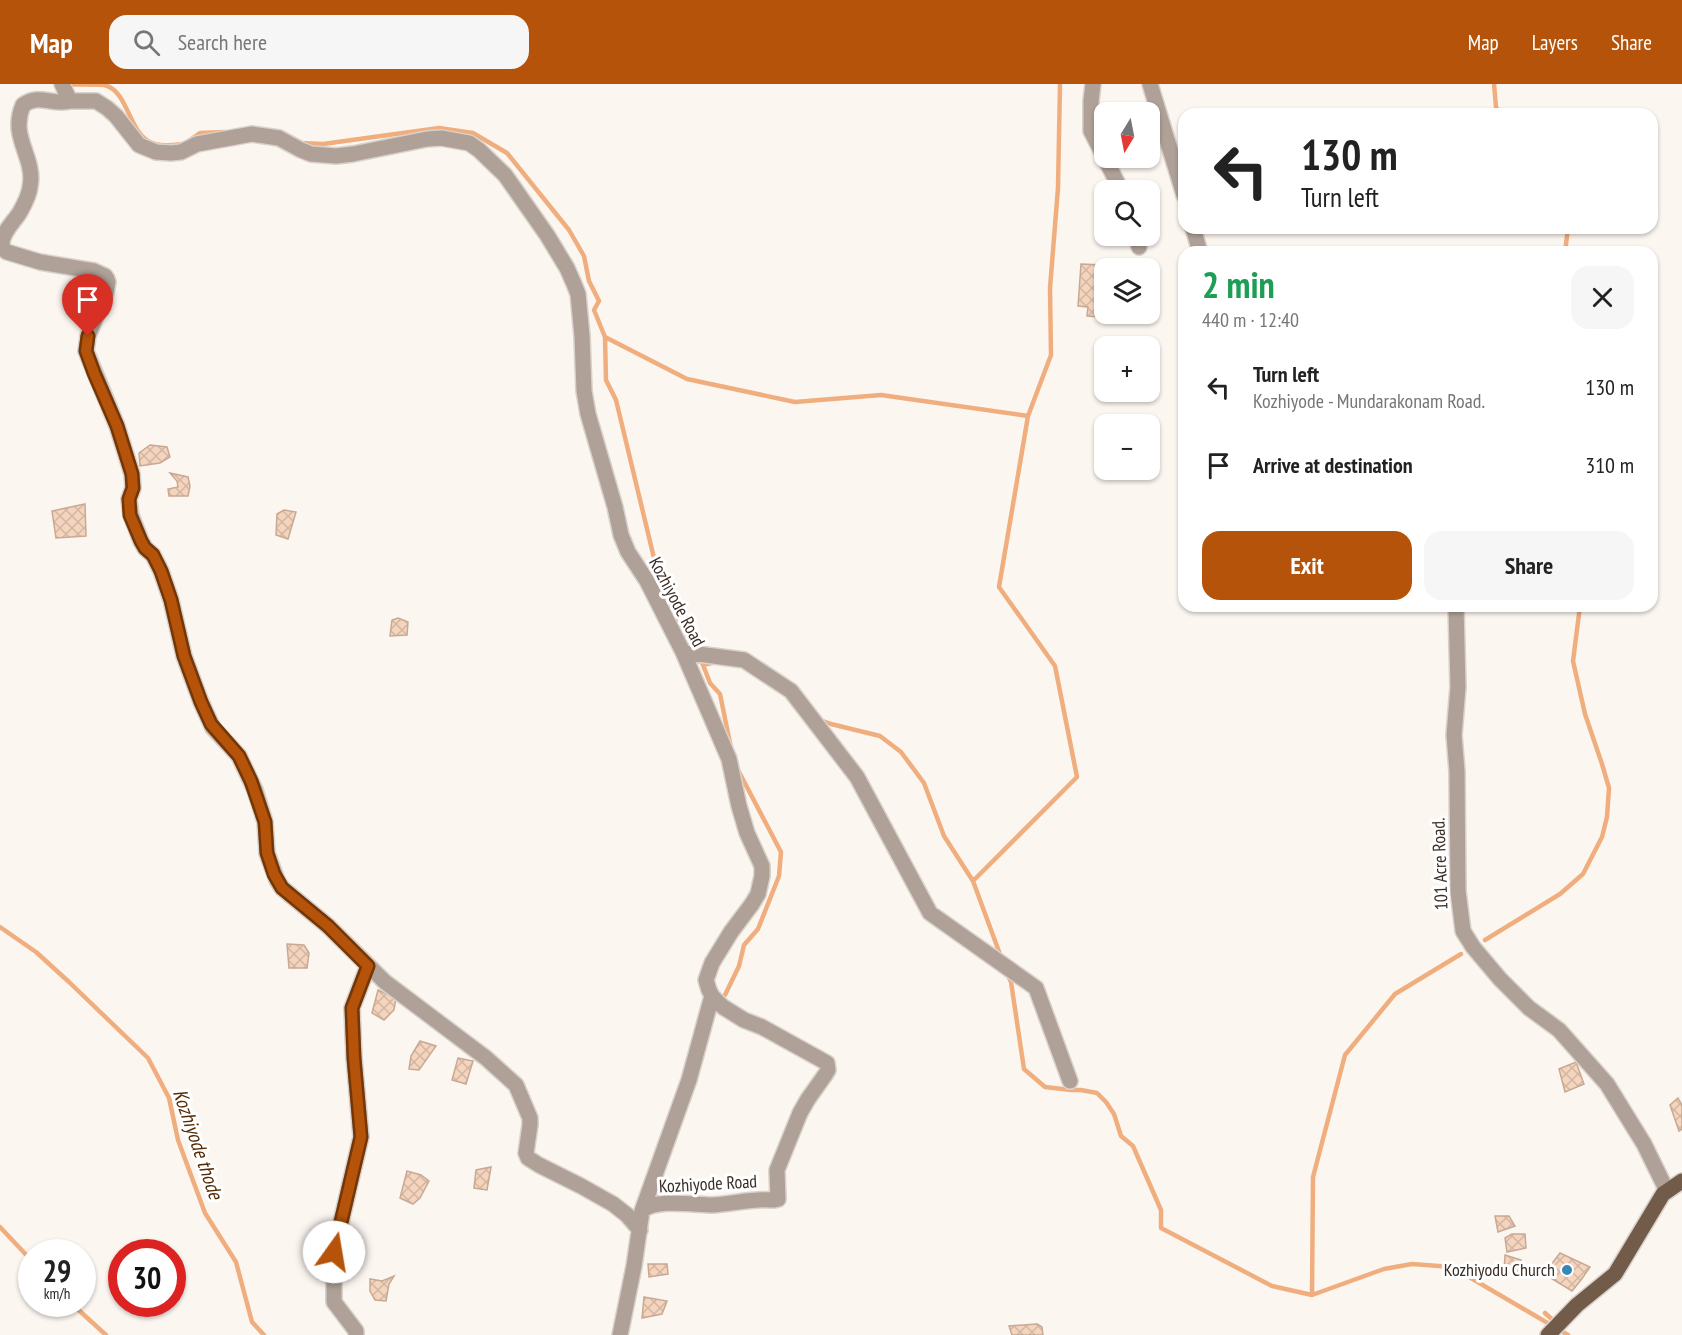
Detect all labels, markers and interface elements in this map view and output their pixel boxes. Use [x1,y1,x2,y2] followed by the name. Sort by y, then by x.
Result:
[109,15,529,69] search box
[30,24,73,61] text: Map
[130,26,163,59] icon: search
[178,28,267,56] text: Search here
[1468,29,1499,56] text: Map
[1532,29,1578,56] text: Layers
[1611,29,1652,56] text: Share
[1094,102,1160,168] north arrow
[1094,102,1160,480] map controls
[1301,127,1398,182] text: 130 m
[1202,132,1280,210] icon: left
[1094,180,1160,246] button: search
[1301,180,1379,214] text: Turn left
[1094,258,1160,324] button: layers
[1202,261,1275,308] text: 2 min
[1571,266,1634,329] button: close
[62,274,113,336] pin
[71,283,104,316] icon: arrive
[1202,307,1299,333] text: 440 m · 12:40
[1094,336,1160,402] button: +
[1253,360,1319,388] text: Turn left
[1202,371,1235,404] icon: left
[1585,373,1634,401] text: 130 m
[1253,388,1485,414] text: Kozhiyode - Mundarakonam Road.
[1094,414,1160,480] button: −
[1202,449,1235,482] icon: arrive
[1253,451,1413,479] text: Arrive at destination
[1585,451,1634,479] text: 310 m
[1202,531,1412,600] button: Exit
[1424,531,1634,600] button: Share
[644,553,711,651] street label: Kozhiyode Road
[1426,817,1453,911] street label: 101 Acre Road.
[167,1085,230,1204] water label: Kozhiyode thode
[658,1169,758,1198] street label: Kozhiyode Road
[302,1220,366,1284] position arrow
[108,1239,186,1317] speed limit sign: 30
[43,1251,71,1290] text: 29
[1444,1258,1555,1281] place label: Kozhiyodu Church
[1560,1263,1574,1277] marker: Kozhiyodu Church
[44,1284,70,1303] text: km/h

